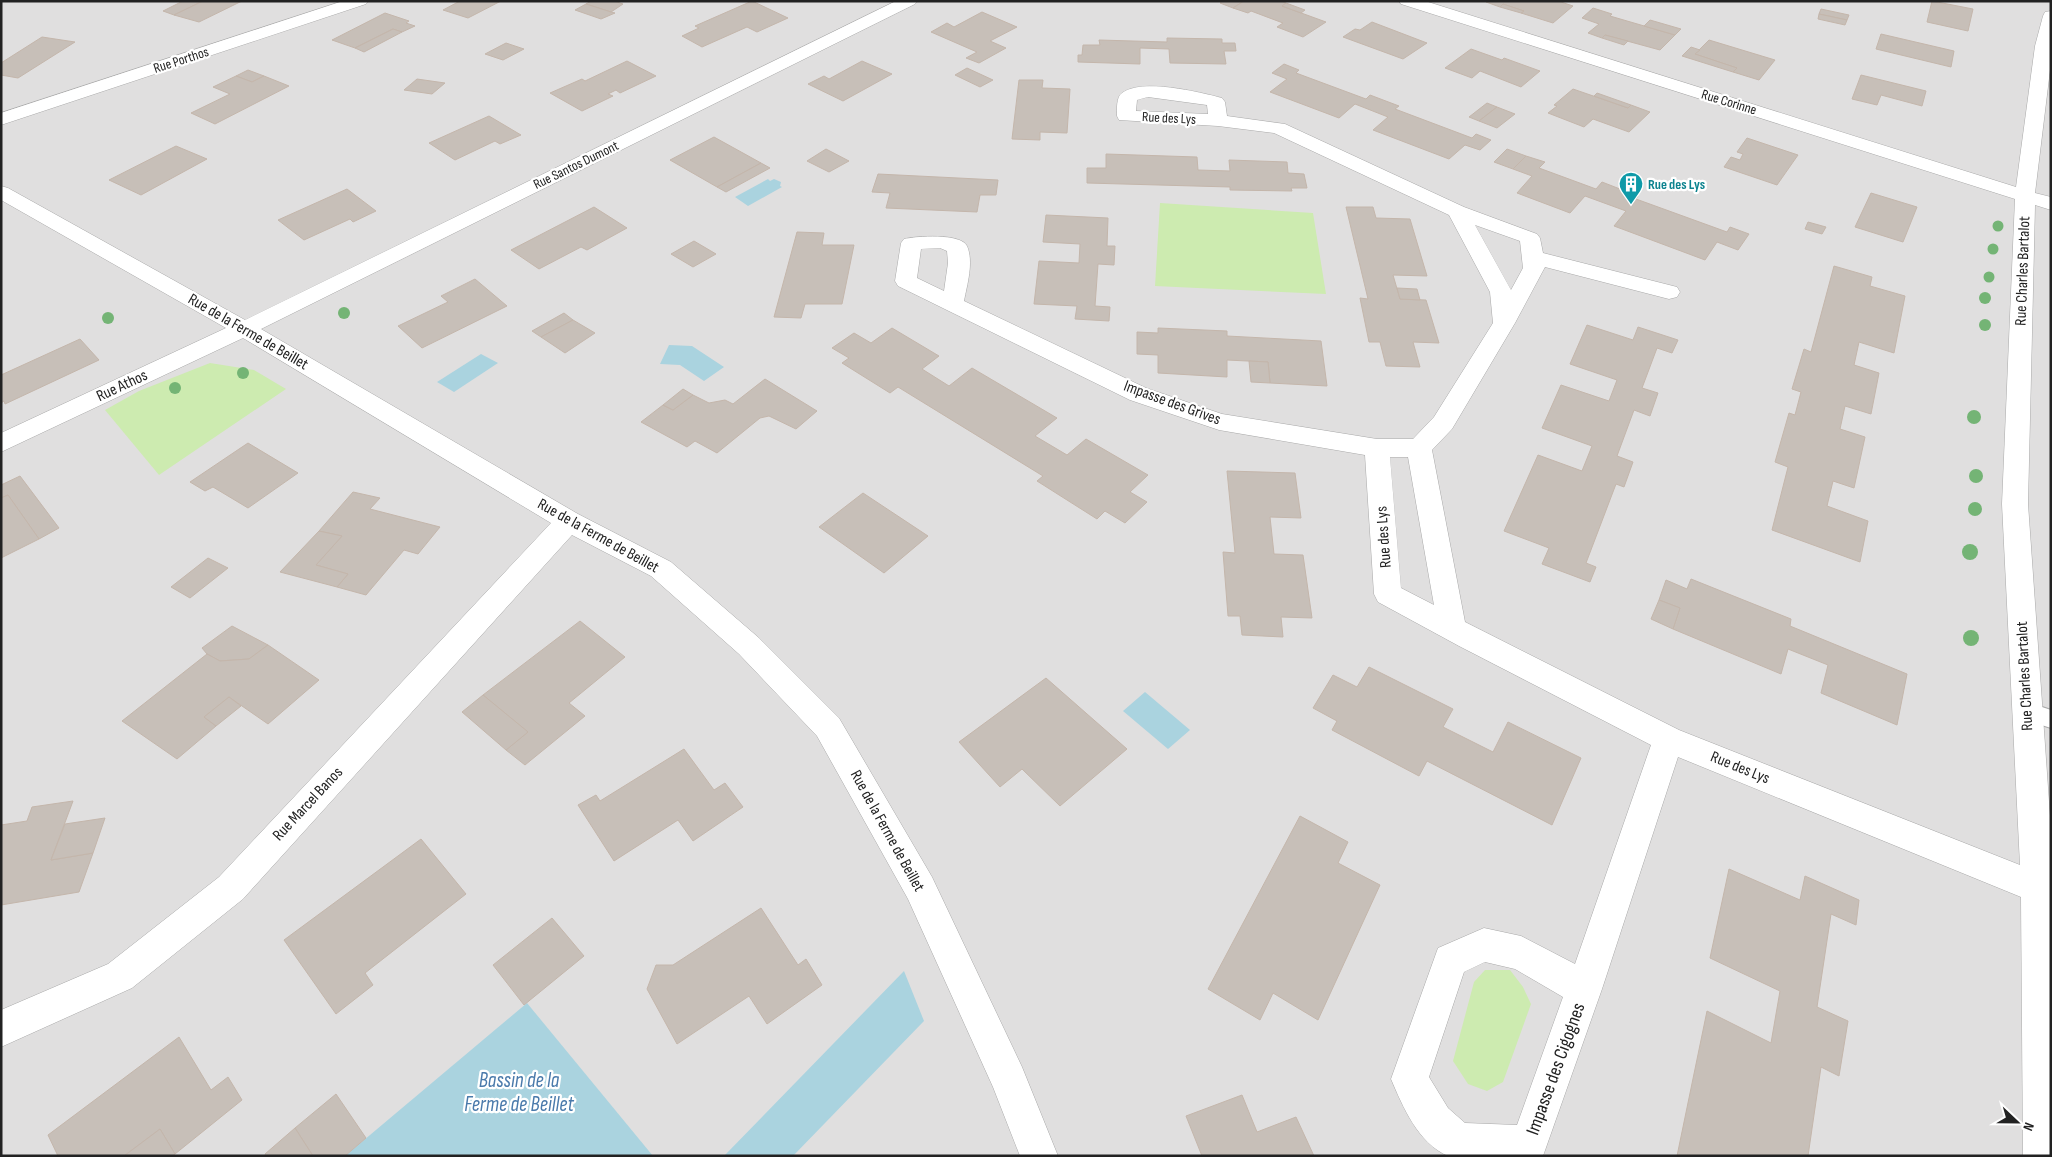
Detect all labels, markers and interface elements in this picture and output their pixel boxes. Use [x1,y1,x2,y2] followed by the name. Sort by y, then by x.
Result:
[151,43,211,77] street label: Rue Porthos
[1699,86,1759,118] street label: Rue Corinne
[1141,108,1197,128] street label: Rue des Lys
[531,137,621,193] street label: Rue Santos Dumont
[1618,171,1644,205] building icon: Rue des Lys
[1648,176,1705,193] place label: Rue des Lys
[2012,216,2034,326] street label: Rue Charles Bartalot
[184,290,312,374] street label: Rue de la Ferme de Beillet
[93,366,151,406] street label: Rue Athos
[1121,377,1223,429] street label: Impasse des Grives
[534,495,662,577] street label: Rue de la Ferme de Beillet
[1372,505,1396,569] street label: Rue des Lys
[2013,621,2037,731] street label: Rue Charles Bartalot
[1708,748,1773,789] street label: Rue des Lys
[269,763,347,845] street label: Rue Marcel Banos
[846,767,928,895] street label: Rue de la Ferme de Beillet
[1521,1000,1591,1138] street label: Impasse des Cigognes
[464,1068,575,1117] water label: Bassin de la Ferme de Beillet
[1992,1097,2042,1147] north arrow
[2019,1120,2038,1133] text: N

